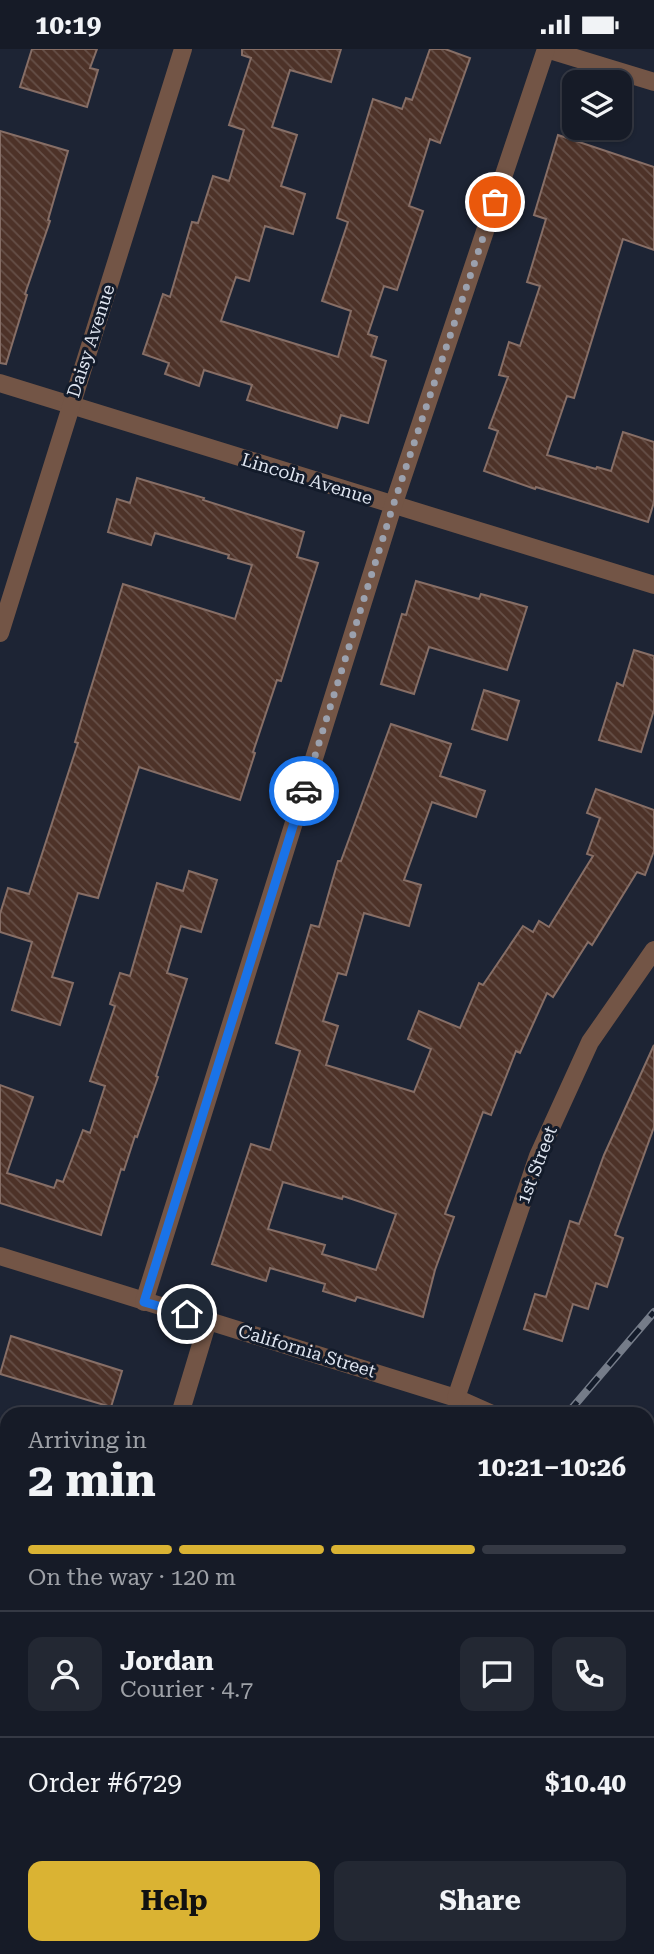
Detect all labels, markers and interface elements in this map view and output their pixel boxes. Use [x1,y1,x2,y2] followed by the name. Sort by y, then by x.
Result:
[35,10,101,40] text: 10:19
[562,70,632,140] map controls
[562,70,632,140] button: layers
[465,172,525,232] pin
[476,183,514,221] icon: bag
[62,282,119,400] street label: Daisy Avenue
[239,449,375,508] street label: Lincoln Avenue
[269,756,339,826] courier
[285,772,323,810] icon: car
[512,1123,561,1207] street label: 1st Street
[157,1284,217,1344] pin
[168,1295,206,1333] icon: home
[236,1320,379,1381] street label: California Street
[28,1427,147,1454] text: Arriving in
[477,1452,626,1482] text: 10:21–10:26
[28,1453,156,1507] text: 2 min
[28,1564,236,1591] text: On the way · 120 m
[28,1637,102,1711] button: person
[460,1637,534,1711] button: chat
[552,1637,626,1711] button: phone
[120,1646,214,1676] text: Jordan
[120,1676,253,1703] text: Courier · 4.7
[28,1768,182,1798] text: Order #6729
[545,1768,626,1798] text: $10.40
[28,1861,320,1941] button: Help
[334,1861,626,1941] button: Share

